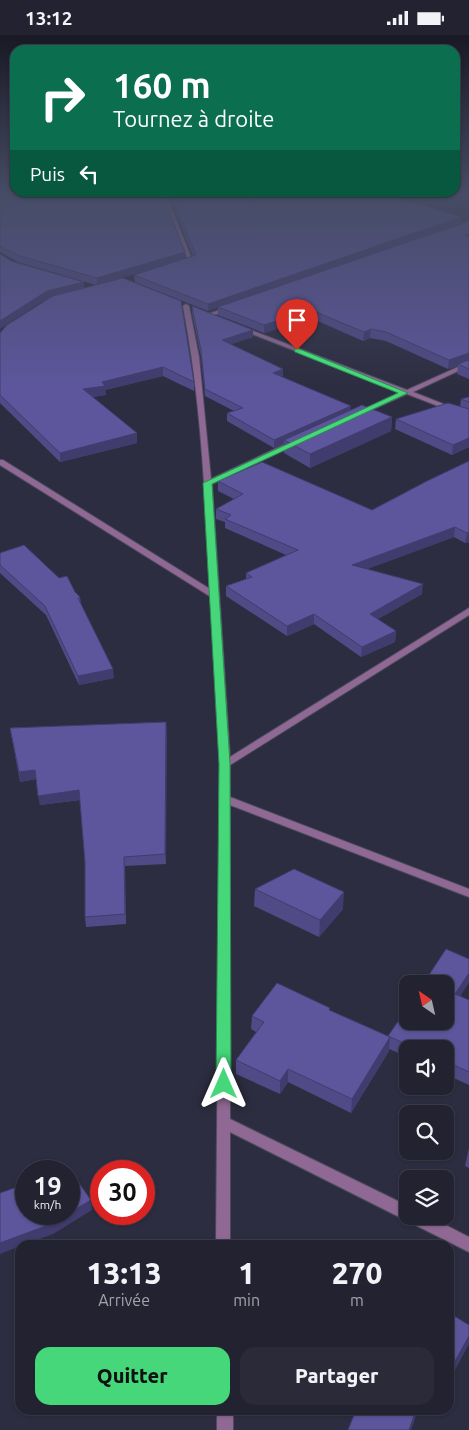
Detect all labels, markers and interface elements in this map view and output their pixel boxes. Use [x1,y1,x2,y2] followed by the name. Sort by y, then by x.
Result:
[25,7,73,29] text: 13:12
[30,65,95,130] icon: right
[113,65,211,105] text: 160 m
[113,106,274,131] text: Tournez à droite
[75,160,103,188] icon: left
[30,163,65,185] text: Puis
[276,299,318,350] pin
[283,306,311,334] icon: arrive
[399,975,454,1030] north arrow
[399,975,454,1225] map controls
[399,1040,454,1095] button: sound
[197,1057,249,1109] position arrow
[399,1105,454,1160] button: search
[90,1160,155,1225] speed limit sign: 30
[399,1170,454,1225] button: layers
[33,1172,62,1200] text: 19
[34,1198,61,1211] text: km/h
[87,1256,162,1290] text: 13:13
[238,1256,255,1290] text: 1
[332,1256,382,1290] text: 270
[98,1291,150,1309] text: Arrivée
[233,1291,260,1309] text: min
[350,1291,364,1309] text: m
[35,1347,230,1405] button: Quitter
[240,1347,434,1405] button: Partager

